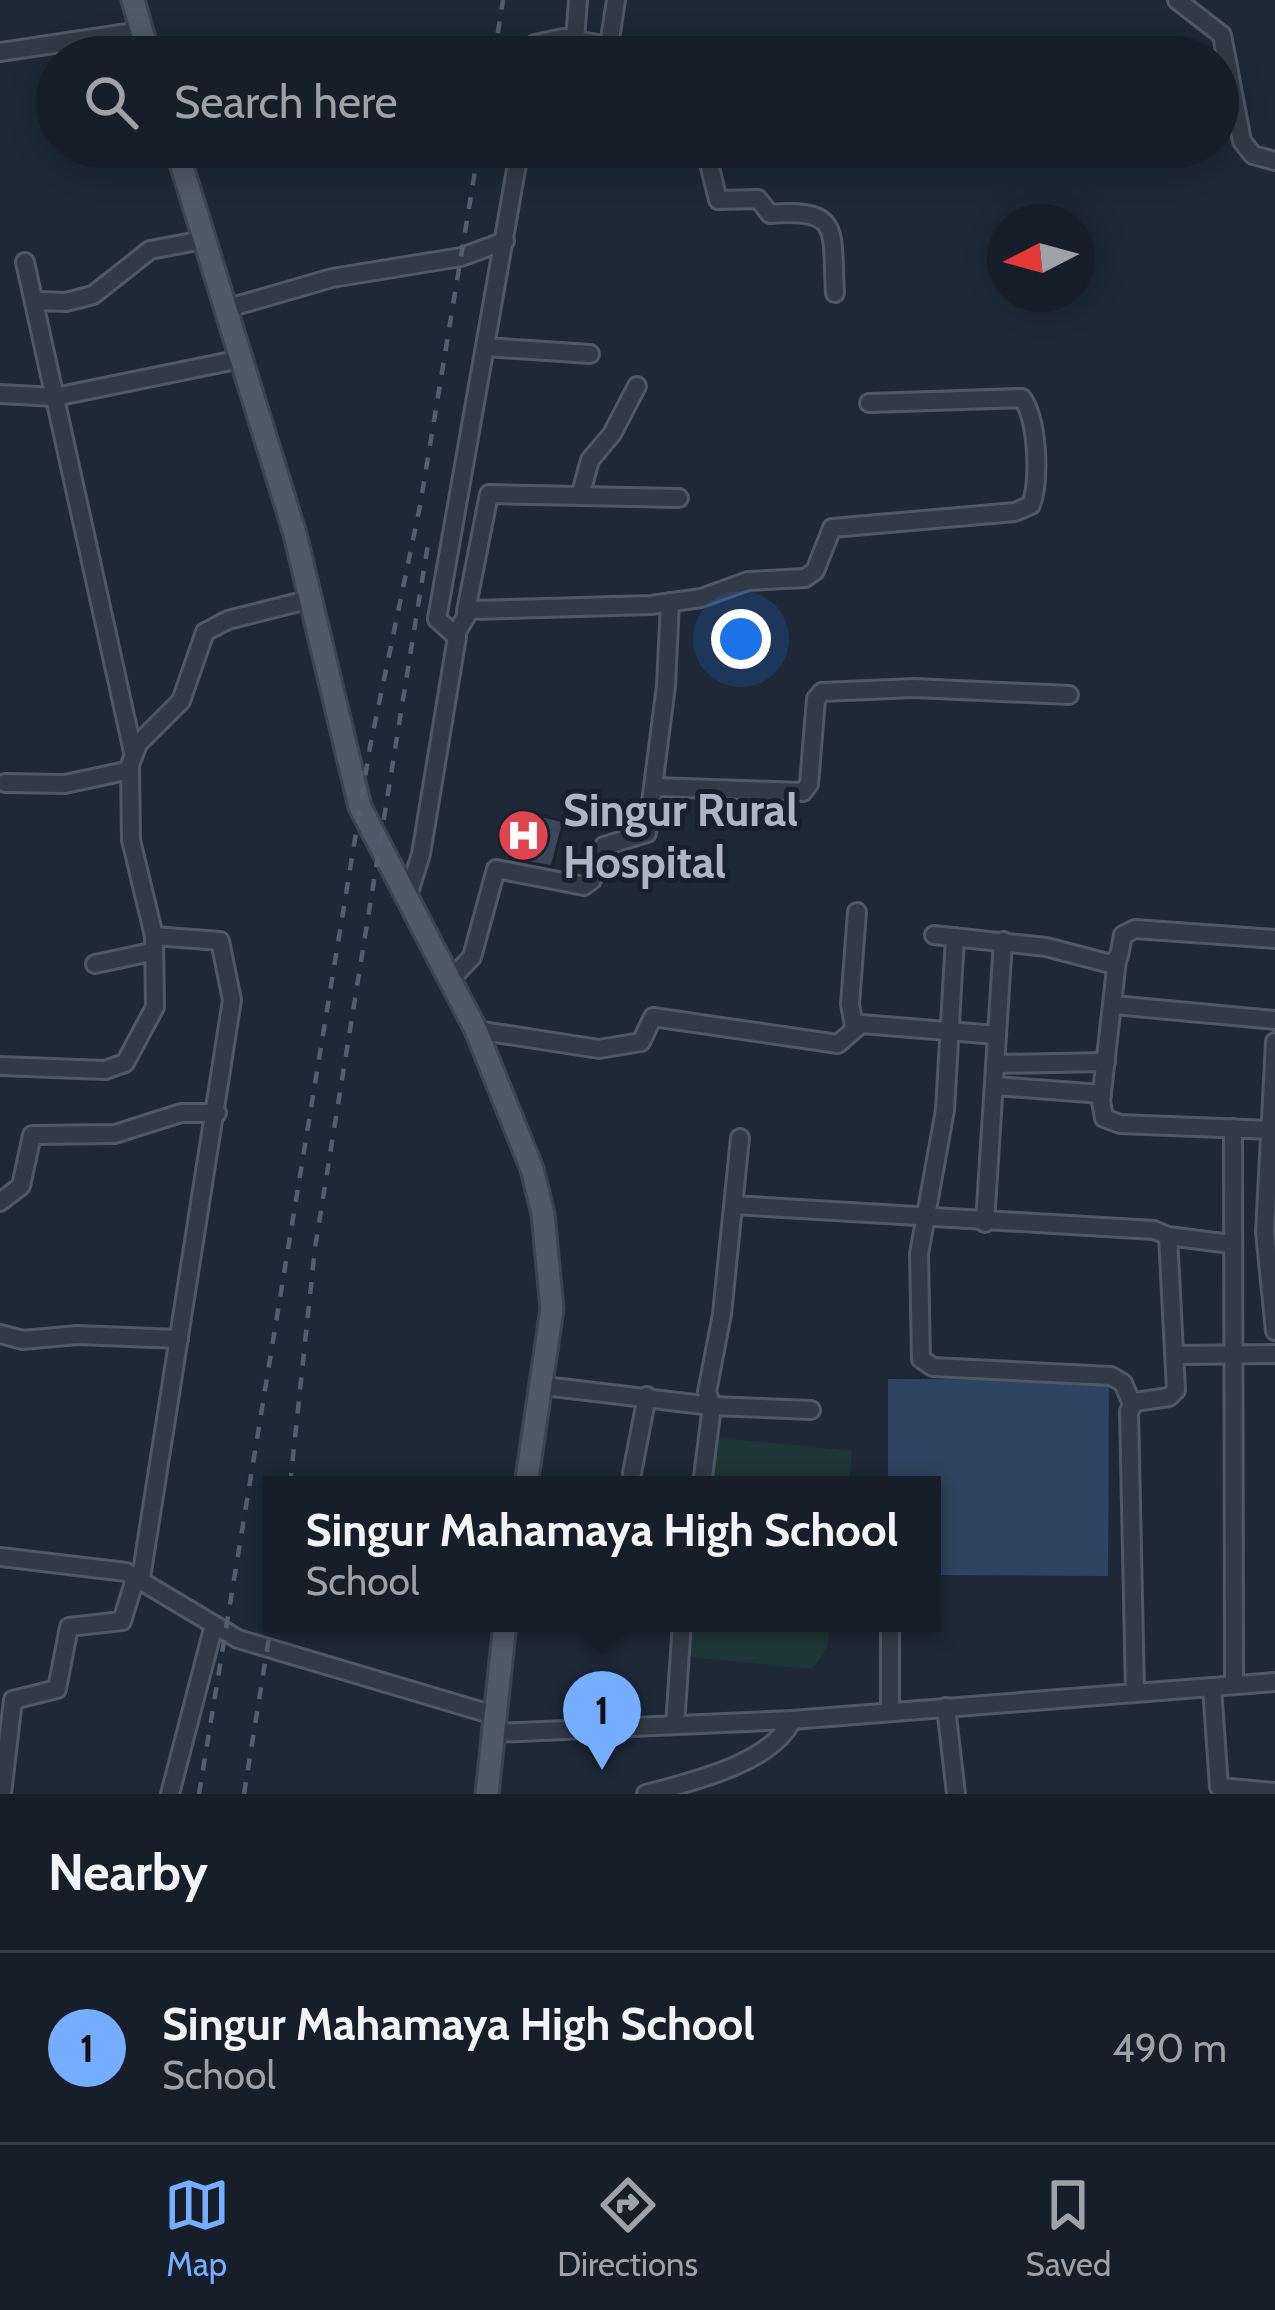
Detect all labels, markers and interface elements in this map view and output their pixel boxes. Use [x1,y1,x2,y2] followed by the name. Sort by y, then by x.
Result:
[36,36,1239,168] search box
[78,69,144,135] icon: search
[174,75,398,129] text: Search here
[987,204,1095,312] north arrow
[711,609,771,669] your location
[563,783,798,889] place label: Singur Rural Hospital
[496,808,552,864] hospital icon: Singur Rural Hospital
[263,1476,941,1632] popup
[306,1503,898,1557] text: Singur Mahamaya High School
[306,1557,419,1605] text: School
[563,1671,641,1770] pin: 1
[48,1841,208,1903] text: Nearby
[162,1997,755,2051] text: Singur Mahamaya High School
[80,2024,94,2072] text: 1
[1112,2024,1227,2072] text: 490 m
[162,2051,276,2099] text: School
[164,2172,230,2284] tab: Map
[557,2172,698,2284] tab: Directions
[1026,2172,1111,2284] tab: Saved

